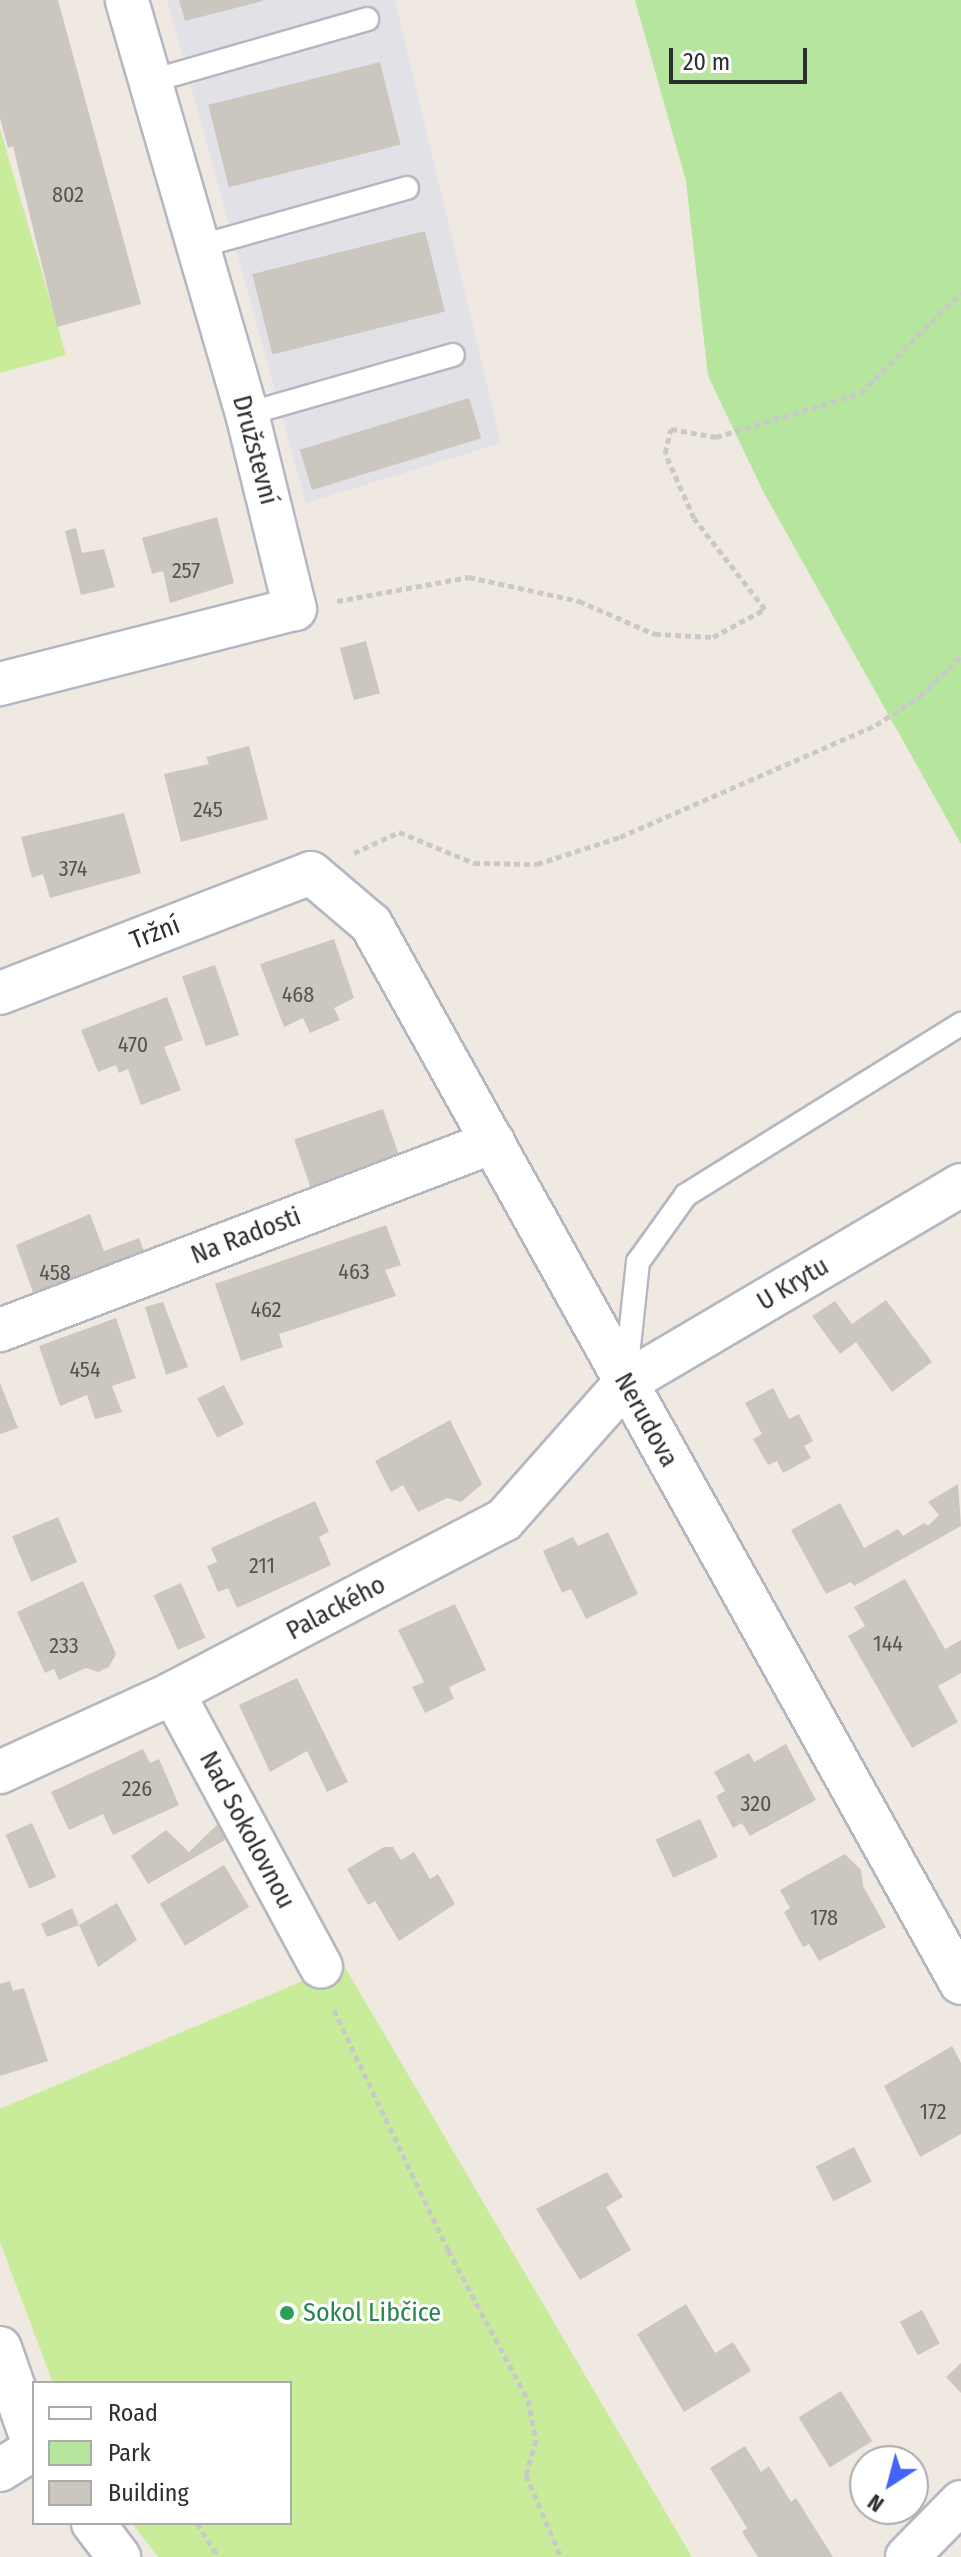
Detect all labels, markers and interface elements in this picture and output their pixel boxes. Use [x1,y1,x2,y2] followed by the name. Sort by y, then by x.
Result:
[673,32,811,82] scale bar
[683,48,730,76] text: 20 m
[52,182,84,208] house number: 802
[225,392,285,508] street label: Družstevní
[172,558,200,584] house number: 257
[193,797,223,823] house number: 245
[59,856,87,882] house number: 374
[126,909,184,957] street label: Tržní
[282,982,314,1008] house number: 468
[118,1032,148,1058] house number: 470
[187,1201,305,1271] street label: Na Radosti
[752,1251,834,1317] street label: U Krytu
[338,1259,370,1285] house number: 463
[39,1260,71,1286] house number: 458
[250,1297,282,1323] house number: 462
[69,1357,101,1383] house number: 454
[607,1368,685,1472] street label: Nerudova
[249,1553,275,1579] house number: 211
[281,1569,391,1647] street label: Palackého
[873,1631,903,1657] house number: 144
[49,1633,79,1659] house number: 233
[192,1746,302,1914] street label: Nad Sokolovnou
[122,1776,152,1802] house number: 226
[741,1791,771,1817] house number: 320
[810,1905,838,1931] house number: 178
[920,2099,946,2125] house number: 172
[303,2297,441,2329] place label: Sokol Libčice
[278,2304,296,2322] marker: Sokol Libčice
[32,2381,292,2525] legend
[108,2399,158,2427] text: Road
[108,2439,151,2467] text: Park
[849,2445,929,2525] north arrow
[108,2479,189,2507] text: Building
[863,2488,889,2518] text: N

